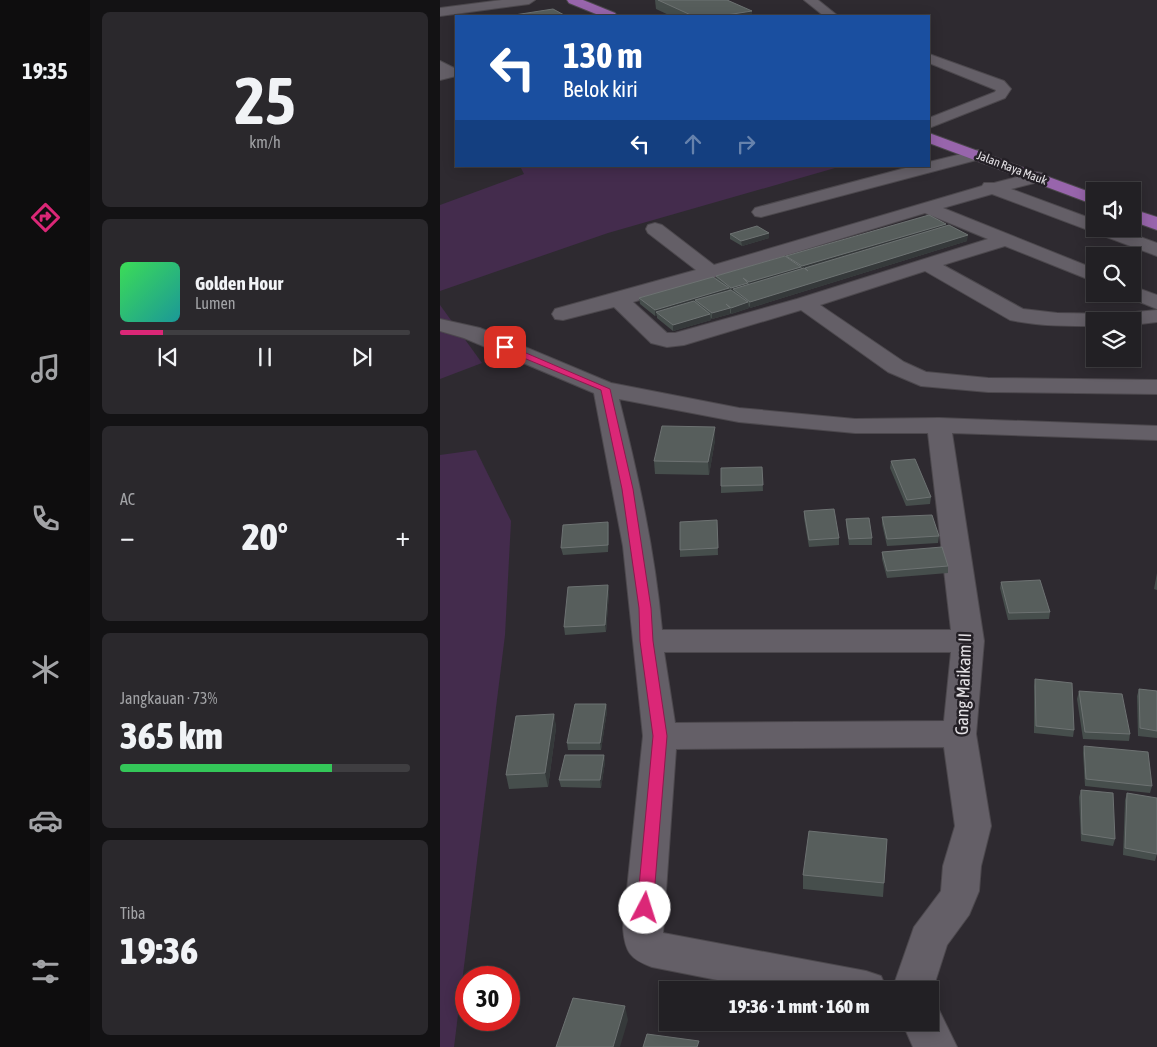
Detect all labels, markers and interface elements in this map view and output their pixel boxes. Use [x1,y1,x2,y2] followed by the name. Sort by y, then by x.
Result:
[480,35,545,100] icon: left
[563,35,642,75] text: 130 m
[22,58,68,84] text: 19:35
[234,63,296,138] text: 25
[563,76,638,102] text: Belok kiri
[626,130,654,158] icon: left
[679,130,707,158] icon: ahead
[732,130,760,158] icon: right
[249,133,281,151] text: km/h
[975,148,1050,188] street label: Jalan Raya Mauk
[1086,182,1141,367] map controls
[1086,182,1141,237] button: sound
[28,200,63,235] icon: directions
[1086,247,1141,302] button: search
[195,272,283,294] text: Golden Hour
[195,294,235,312] text: Lumen
[1086,312,1141,367] button: layers
[484,326,526,368] pin
[491,333,519,361] icon: arrive
[154,343,182,371] icon: previous
[251,343,279,371] icon: pause
[348,343,376,371] icon: next
[28,351,63,386] icon: music
[120,490,135,508] text: AC
[28,501,63,536] icon: phone
[242,515,288,558] text: 20°
[120,520,135,552] text: −
[395,520,410,552] text: +
[951,633,975,735] street label: Gang Maikam II
[28,652,63,687] icon: climate
[120,689,217,707] text: Jangkauan · 73%
[120,714,223,757] text: 365 km
[28,803,63,838] icon: car
[618,881,670,933] position arrow
[120,904,145,922] text: Tiba
[120,929,198,972] text: 19:36
[28,954,63,989] icon: filters
[455,966,520,1031] speed limit sign: 30
[729,995,869,1017] text: 19:36 · 1 mnt · 160 m

